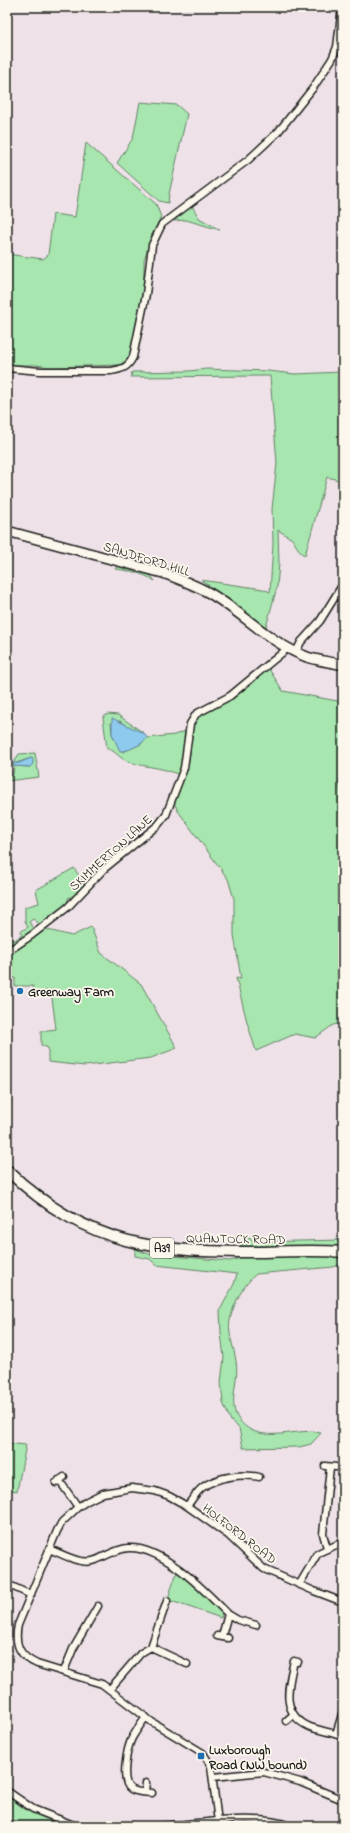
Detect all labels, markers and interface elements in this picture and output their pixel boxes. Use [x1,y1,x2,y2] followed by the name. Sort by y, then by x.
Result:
[101,537,192,582] street label: SANDFORD HILL
[65,810,157,896] street label: SKIMMERTON LANE
[28,983,114,1004] place label: Greenway Farm
[15,986,25,996] marker: Greenway Farm
[186,1229,286,1250] street label: QUANTOCK ROAD
[150,1238,174,1258] road number: A39
[198,1499,280,1569] street label: HOLFORD ROAD
[208,1741,307,1775] place label: Luxborough Road (NW bound)
[196,1751,206,1761] marker: Luxborough Road (NW bound)

